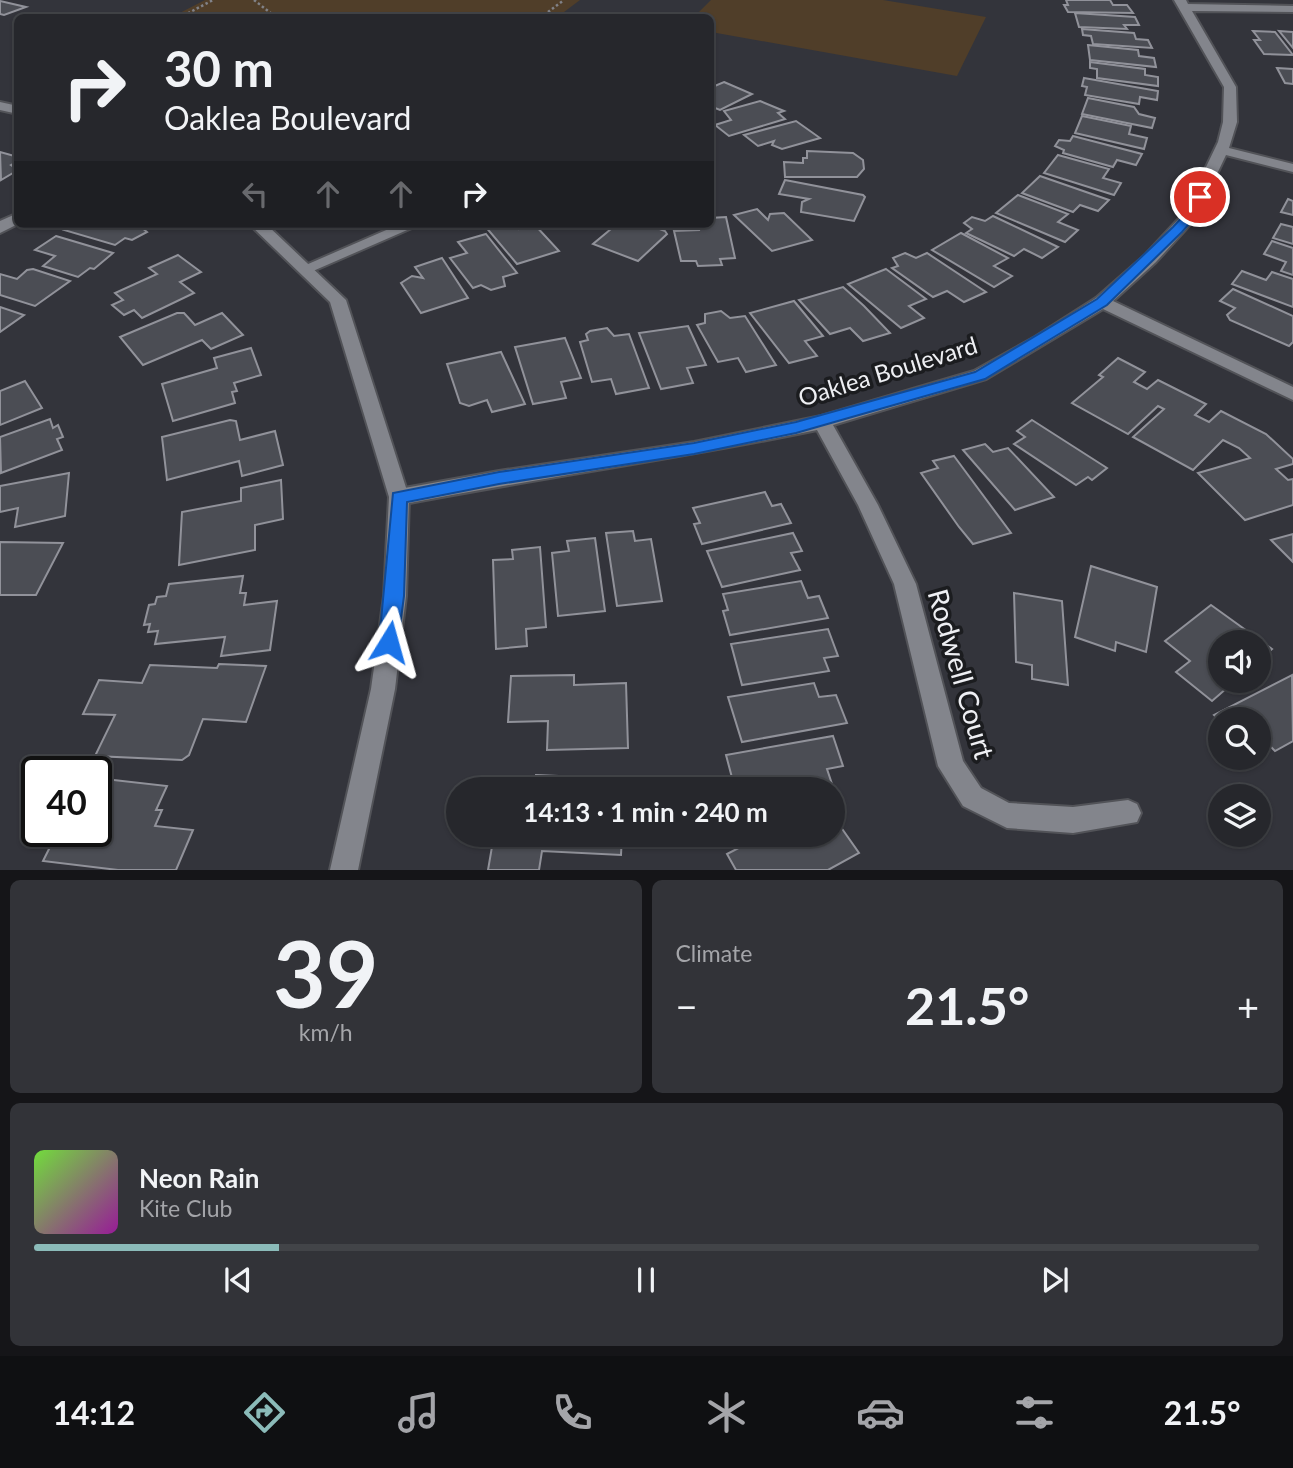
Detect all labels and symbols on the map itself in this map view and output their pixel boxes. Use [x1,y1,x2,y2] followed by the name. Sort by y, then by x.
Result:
[1170,167,1230,227] pin
[795,330,981,412] street label: Oaklea Boulevard
[921,585,1002,763] street label: Rodwell Court
[352,605,426,679] position arrow
[21,756,112,847] speed limit sign: 40

